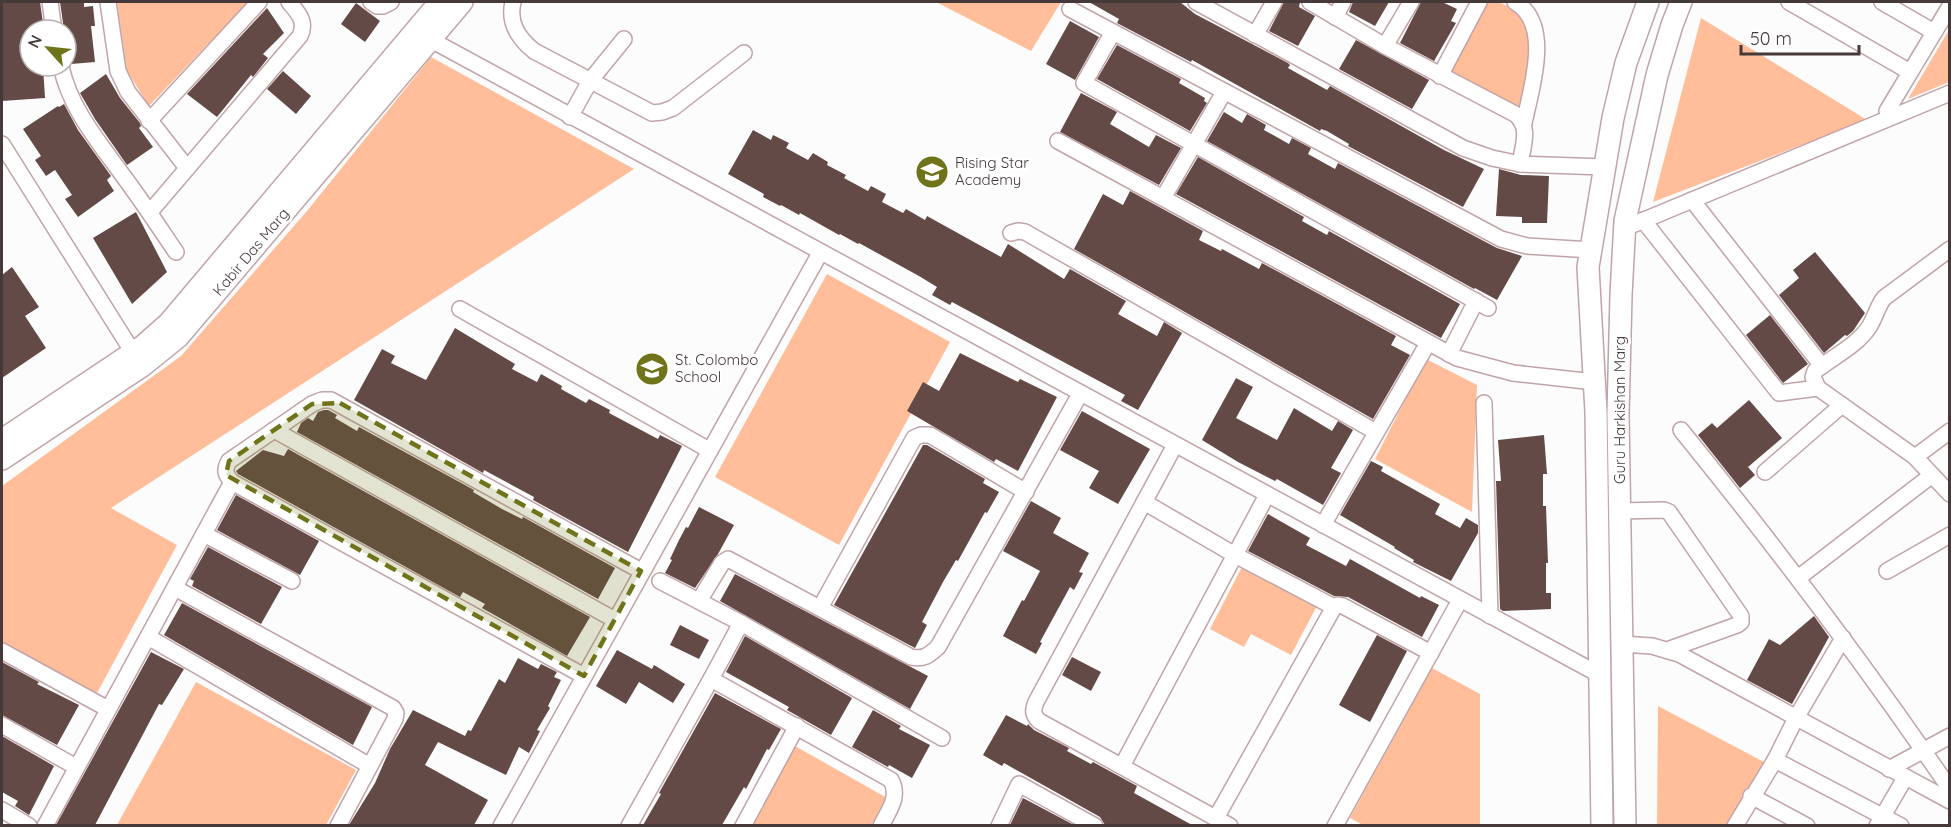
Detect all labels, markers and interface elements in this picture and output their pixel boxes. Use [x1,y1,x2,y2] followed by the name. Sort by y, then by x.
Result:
[18,18,78,78] north arrow
[1741,18,1860,56] scale bar
[1750,27,1792,50] text: 50 m
[23,31,46,51] text: N
[955,153,1029,189] place label: Rising Star Academy
[914,154,950,190] school or university icon: Rising Star Academy
[208,204,293,299] street label: Kabir Das Marg
[1610,336,1629,484] street label: Guru Harkishan Marg
[675,350,758,386] place label: St. Colombo School
[634,351,670,387] school or university icon: St. Colombo School

